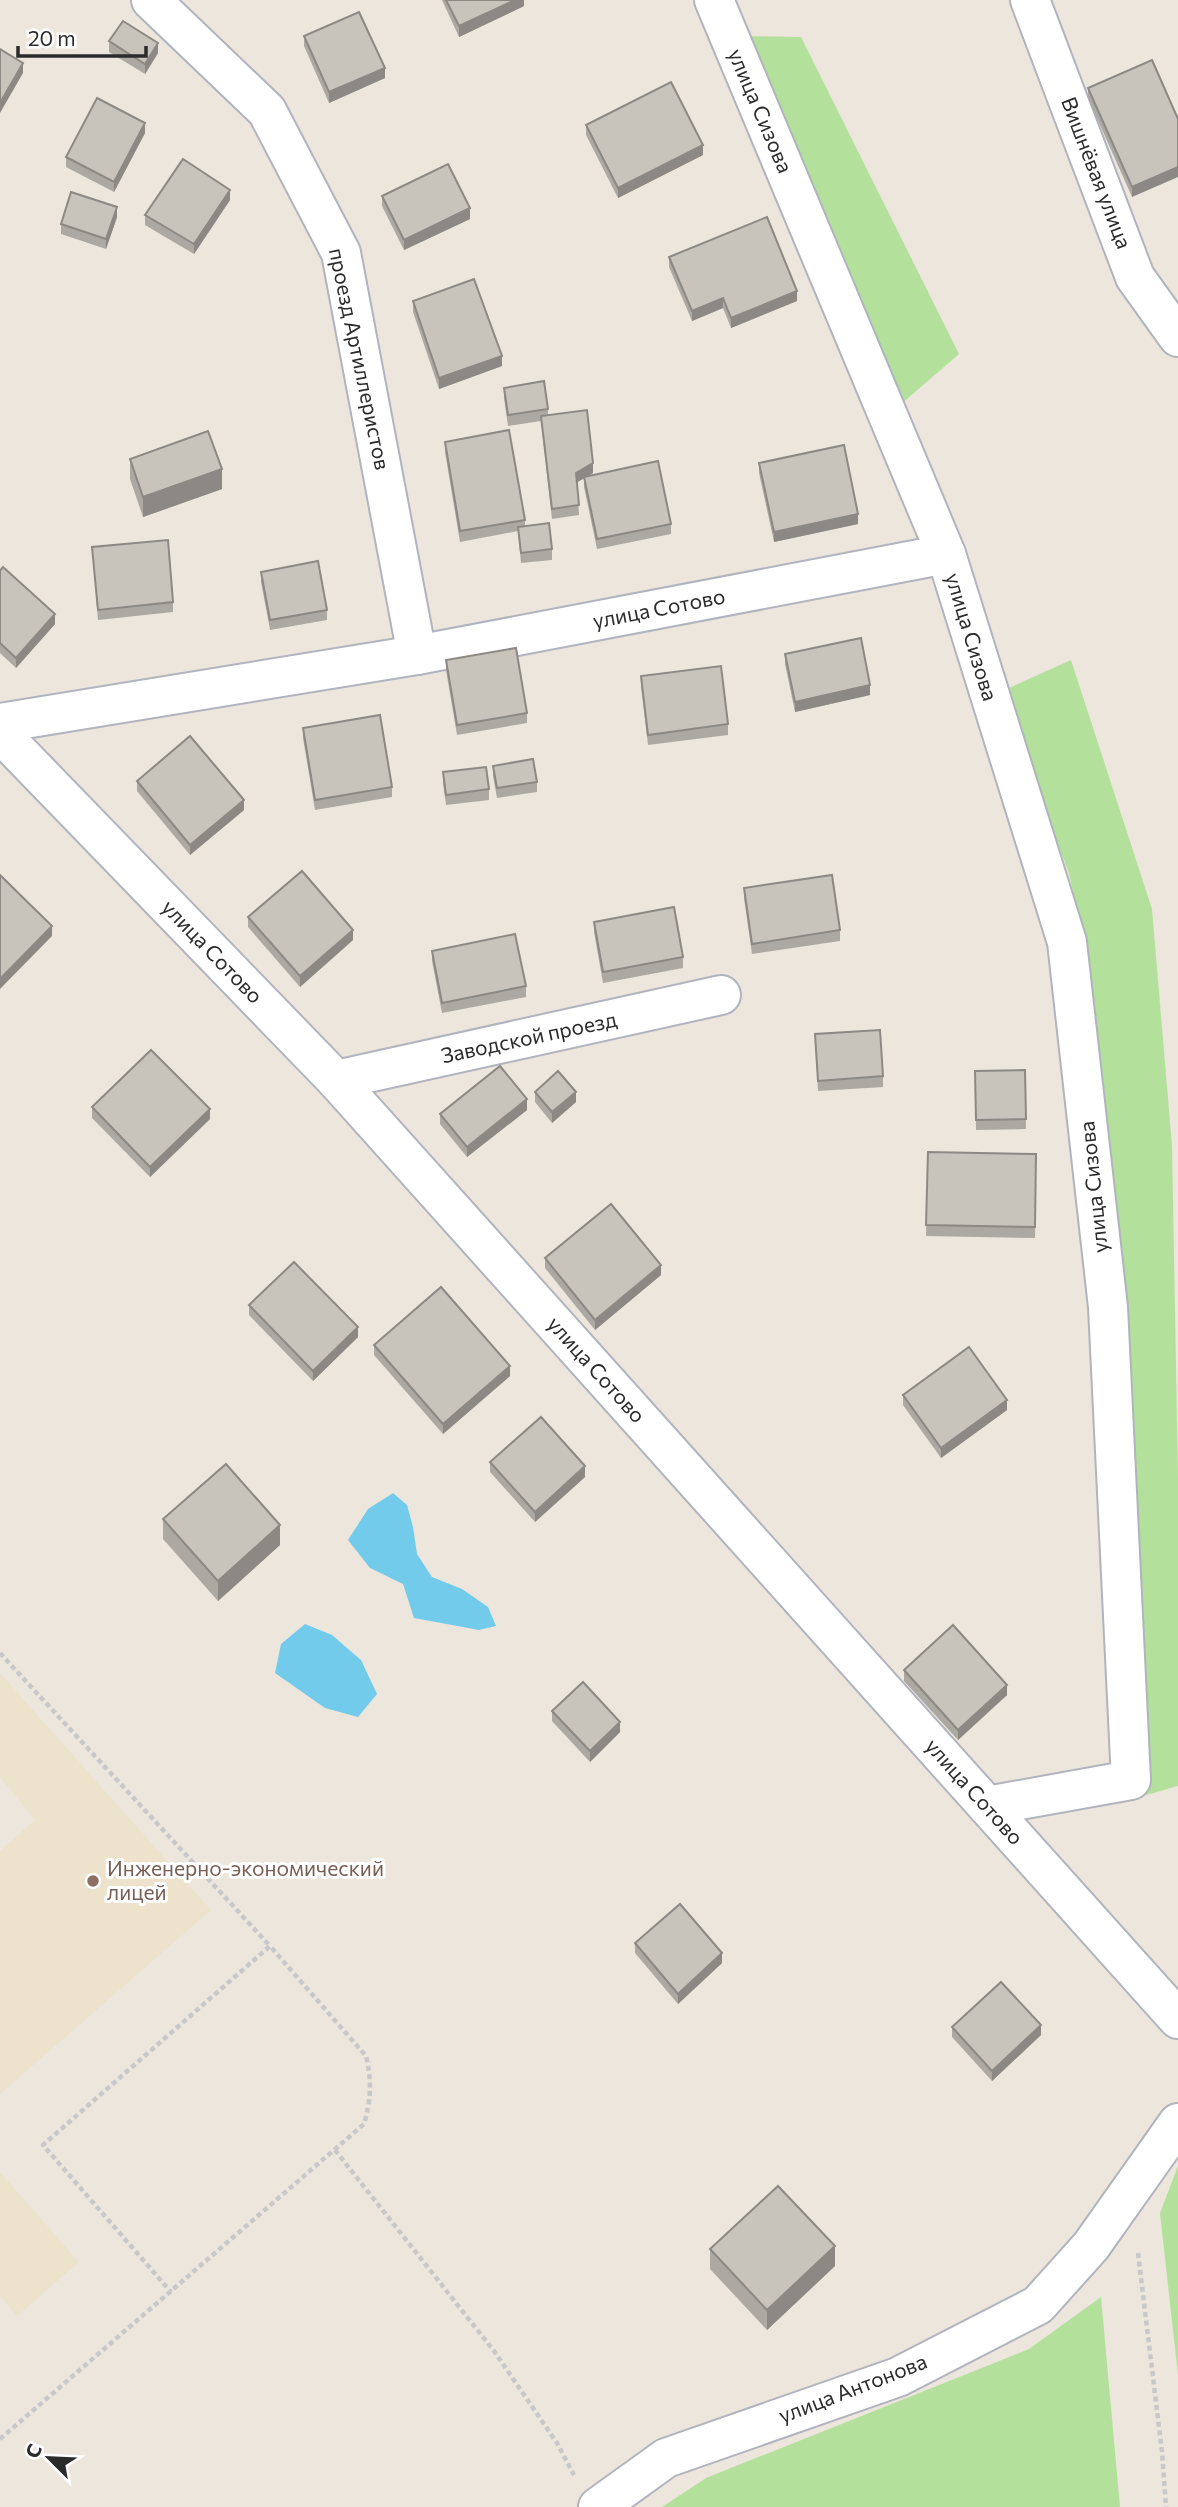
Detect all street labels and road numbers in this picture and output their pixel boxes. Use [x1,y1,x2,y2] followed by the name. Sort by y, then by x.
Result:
[724,44,799,176] street label: улица Сизова
[1057,93,1138,252] street label: Вишнёвая улица
[325,245,396,472] street label: проезд Артиллеристов
[941,569,1004,704] street label: улица Сизова
[590,582,727,633] street label: улица Сотово
[157,894,269,1008] street label: улица Сотово
[439,1006,619,1067] street label: Заводской проезд
[1073,1120,1112,1254] street label: улица Сизова
[543,1311,651,1427] street label: улица Сотово
[921,1733,1029,1849] street label: улица Сотово
[775,2348,930,2427] street label: улица Антонова

